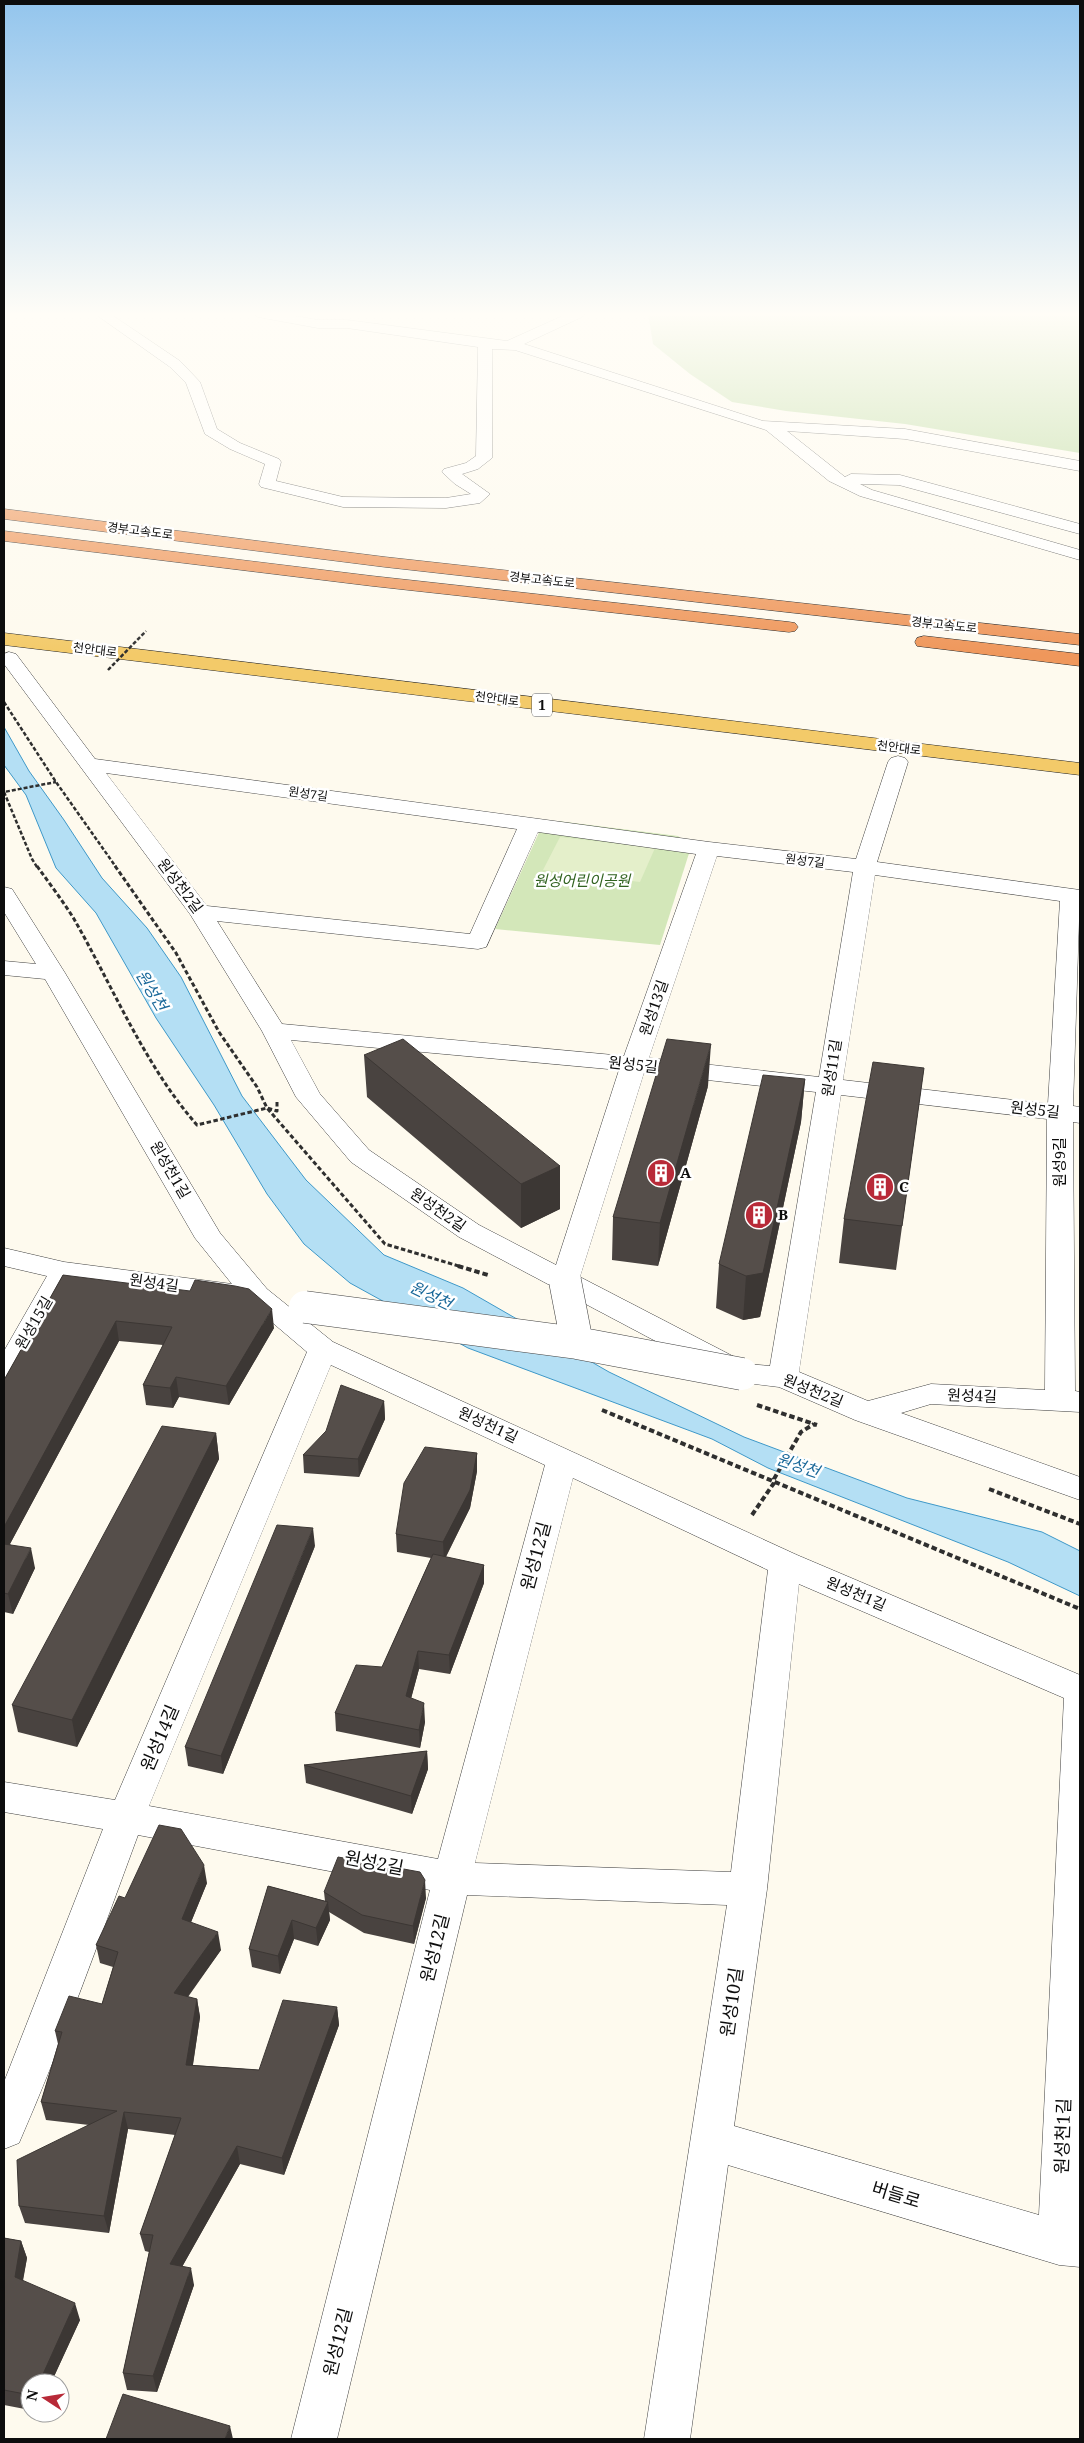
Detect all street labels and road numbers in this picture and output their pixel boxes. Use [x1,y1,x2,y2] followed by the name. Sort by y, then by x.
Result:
[106,518,174,543] street label: 경부고속도로
[508,568,576,591] street label: 경부고속도로
[910,613,978,636] street label: 경부고속도로
[72,638,118,661] street label: 천안대로
[474,687,520,710] street label: 천안대로
[532,694,552,716] road number: 1
[876,736,922,759] street label: 천안대로
[287,782,329,805] street label: 원성7길
[784,850,826,871] street label: 원성7길
[154,854,208,917] street label: 원성천2길
[634,977,672,1038] street label: 원성13길
[817,1038,845,1098] street label: 원성11길
[607,1051,659,1077] street label: 원성5길
[1009,1096,1061,1122] street label: 원성5길
[146,1137,195,1202] street label: 원성천1길
[1049,1137,1069,1187] street label: 원성9길
[407,1183,470,1236] street label: 원성천2길
[128,1269,180,1295] street label: 원성4길
[10,1292,56,1353] street label: 원성15길
[780,1369,847,1411] street label: 원성천2길
[947,1384,997,1406] street label: 원성4길
[455,1402,521,1447] street label: 원성천1길
[514,1519,556,1593] street label: 원성12길
[823,1571,890,1615] street label: 원성천1길
[134,1701,184,1774] street label: 원성14길
[343,1845,406,1879] street label: 원성2길
[414,1911,454,1985] street label: 원성12길
[714,1966,748,2038] street label: 원성10길
[1049,2097,1075,2175] street label: 원성천1길
[869,2175,924,2213] street label: 버들로
[317,2305,357,2379] street label: 원성12길

